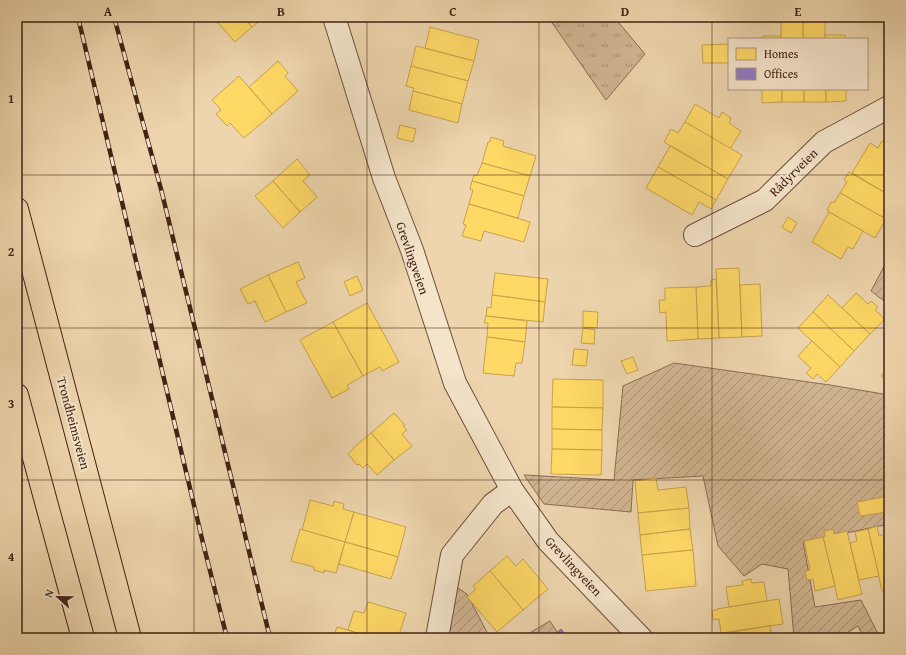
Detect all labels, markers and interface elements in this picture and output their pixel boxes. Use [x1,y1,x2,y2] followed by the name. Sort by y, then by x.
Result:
[104,2,113,21] text: A
[277,2,285,21] text: B
[449,2,457,21] text: C
[621,2,629,21] text: D
[795,2,802,21] text: E
[728,38,868,90] legend
[764,45,799,62] text: Homes
[764,65,798,82] text: Offices
[8,89,14,108] text: 1
[765,143,822,201] street label: Rådyrveien
[391,219,434,298] street label: Grevlingveien
[8,242,15,261] text: 2
[52,375,95,472] street label: Trondheimsveien
[8,394,14,413] text: 3
[541,532,607,601] street label: Grevlingveien
[8,547,15,566] text: 4
[38,577,78,617] north arrow
[40,586,58,600] text: N

